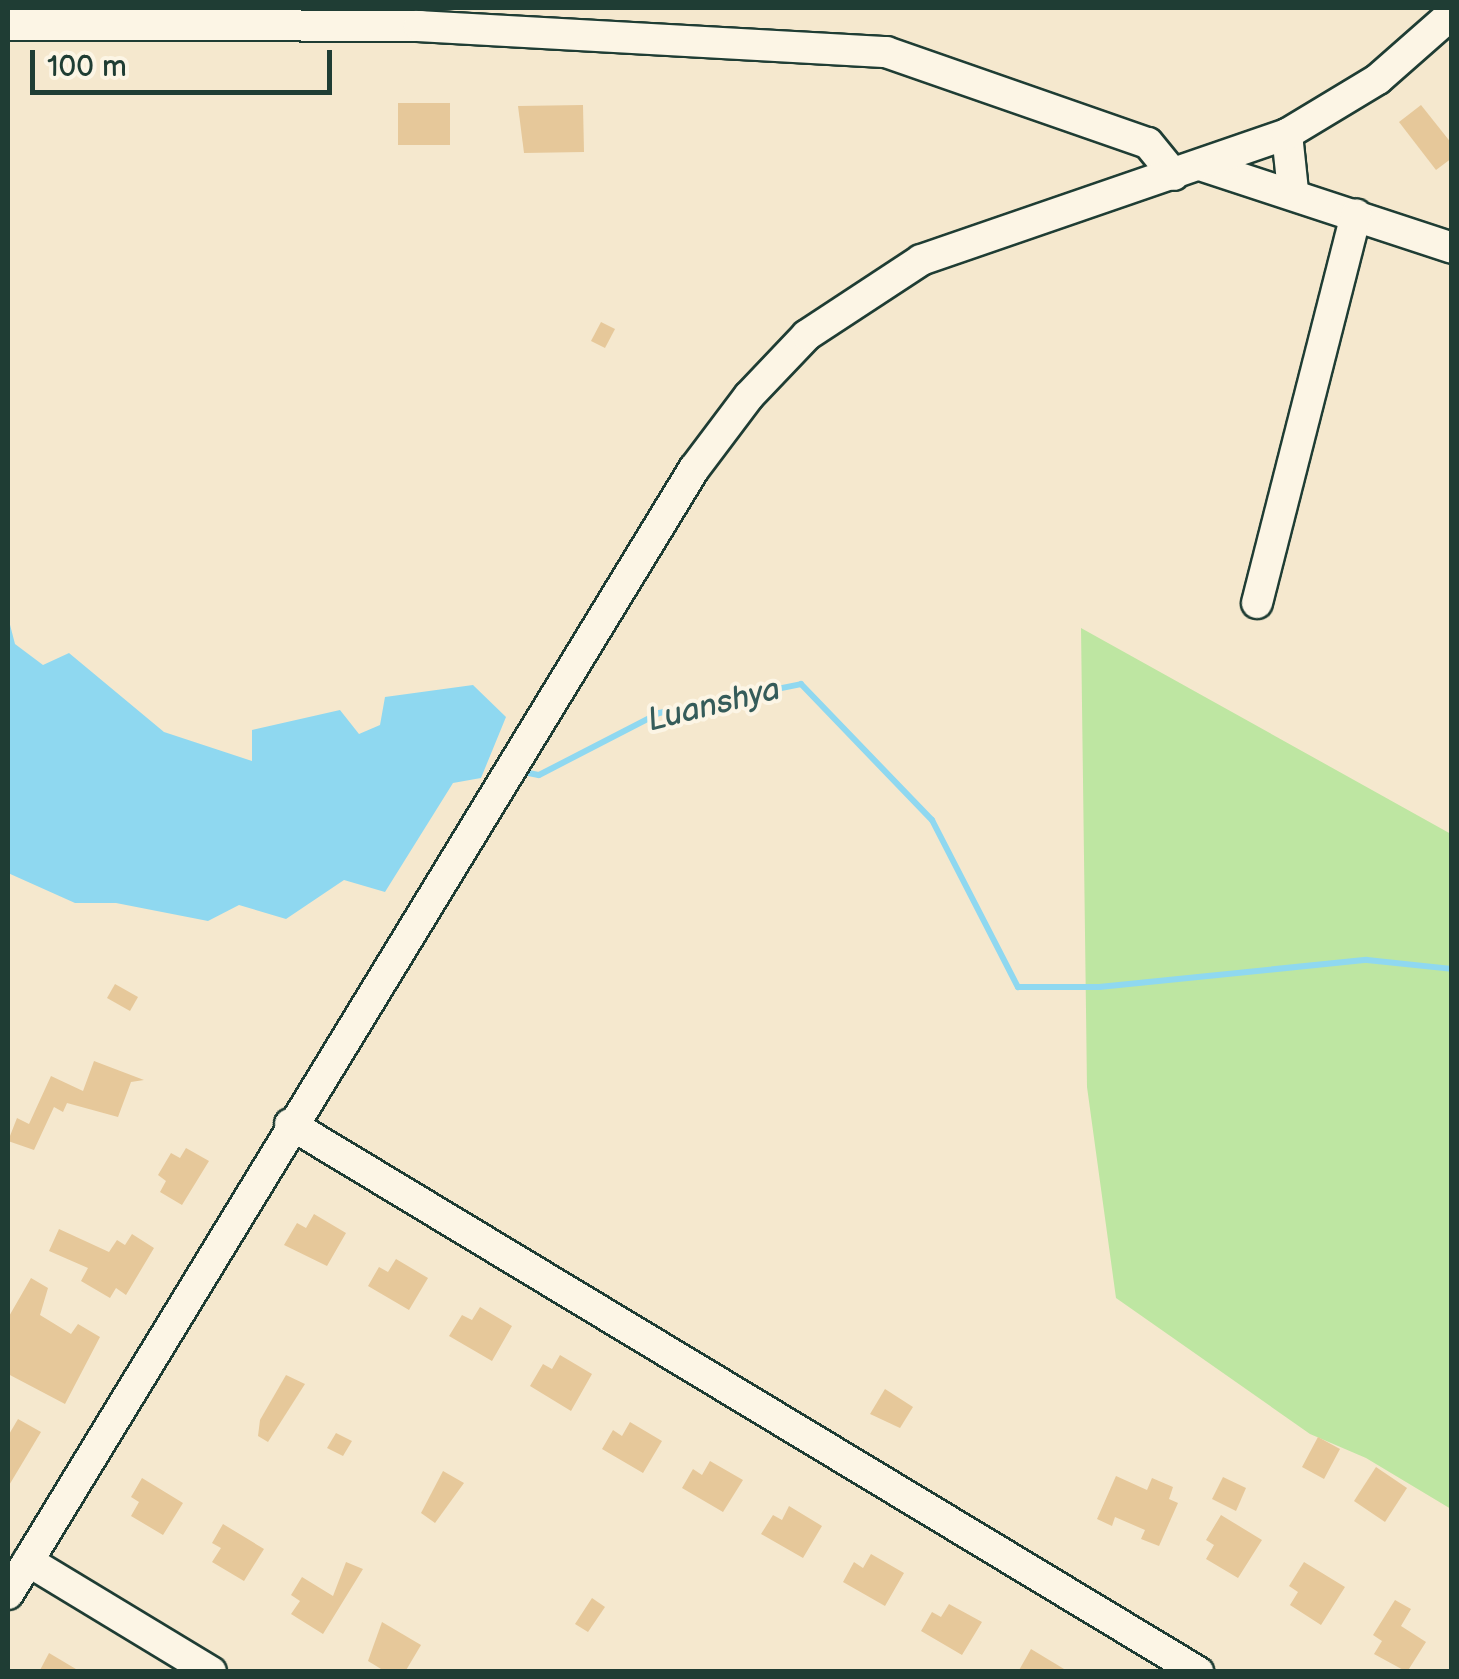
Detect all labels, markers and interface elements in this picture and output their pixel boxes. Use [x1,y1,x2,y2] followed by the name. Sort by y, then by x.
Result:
[35,30,338,92] scale bar
[47,49,127,85] text: 100 m
[644,671,784,741] water label: Luanshya

